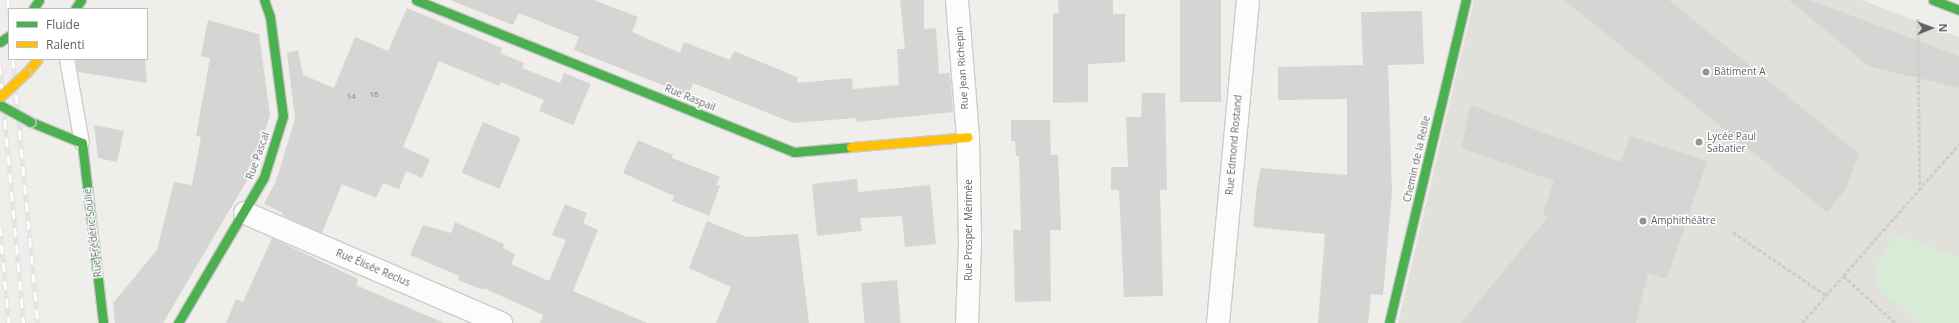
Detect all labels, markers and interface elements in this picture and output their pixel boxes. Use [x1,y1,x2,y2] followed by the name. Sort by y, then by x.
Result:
[8,8,148,60] legend
[1911,8,1951,48] north arrow
[46,16,80,33] text: Fluide
[1936,23,1951,32] text: N
[953,26,971,110] street label: Rue Jean Richepin
[46,36,85,53] text: Ralenti
[1714,66,1766,78] place label: Bâtiment A
[1701,67,1711,77] marker: Bâtiment A
[663,82,717,114] street label: Rue Raspail
[369,89,379,99] house number: 16
[346,91,356,101] house number: 14
[1224,94,1244,196] street label: Rue Edmond Rostand
[1401,115,1433,203] street label: Chemin de la Reille
[1707,130,1756,154] place label: Lycée Paul Sabatier
[244,131,272,181] street label: Rue Pascal
[1694,137,1704,147] marker: Lycée Paul Sabatier
[963,179,975,281] street label: Rue Prosper Mérimée
[82,188,104,278] street label: Rue Frédéric Soulié
[1651,215,1715,227] place label: Amphithéâtre
[1638,216,1648,226] marker: Amphithéâtre
[334,247,412,289] street label: Rue Élisée Reclus

